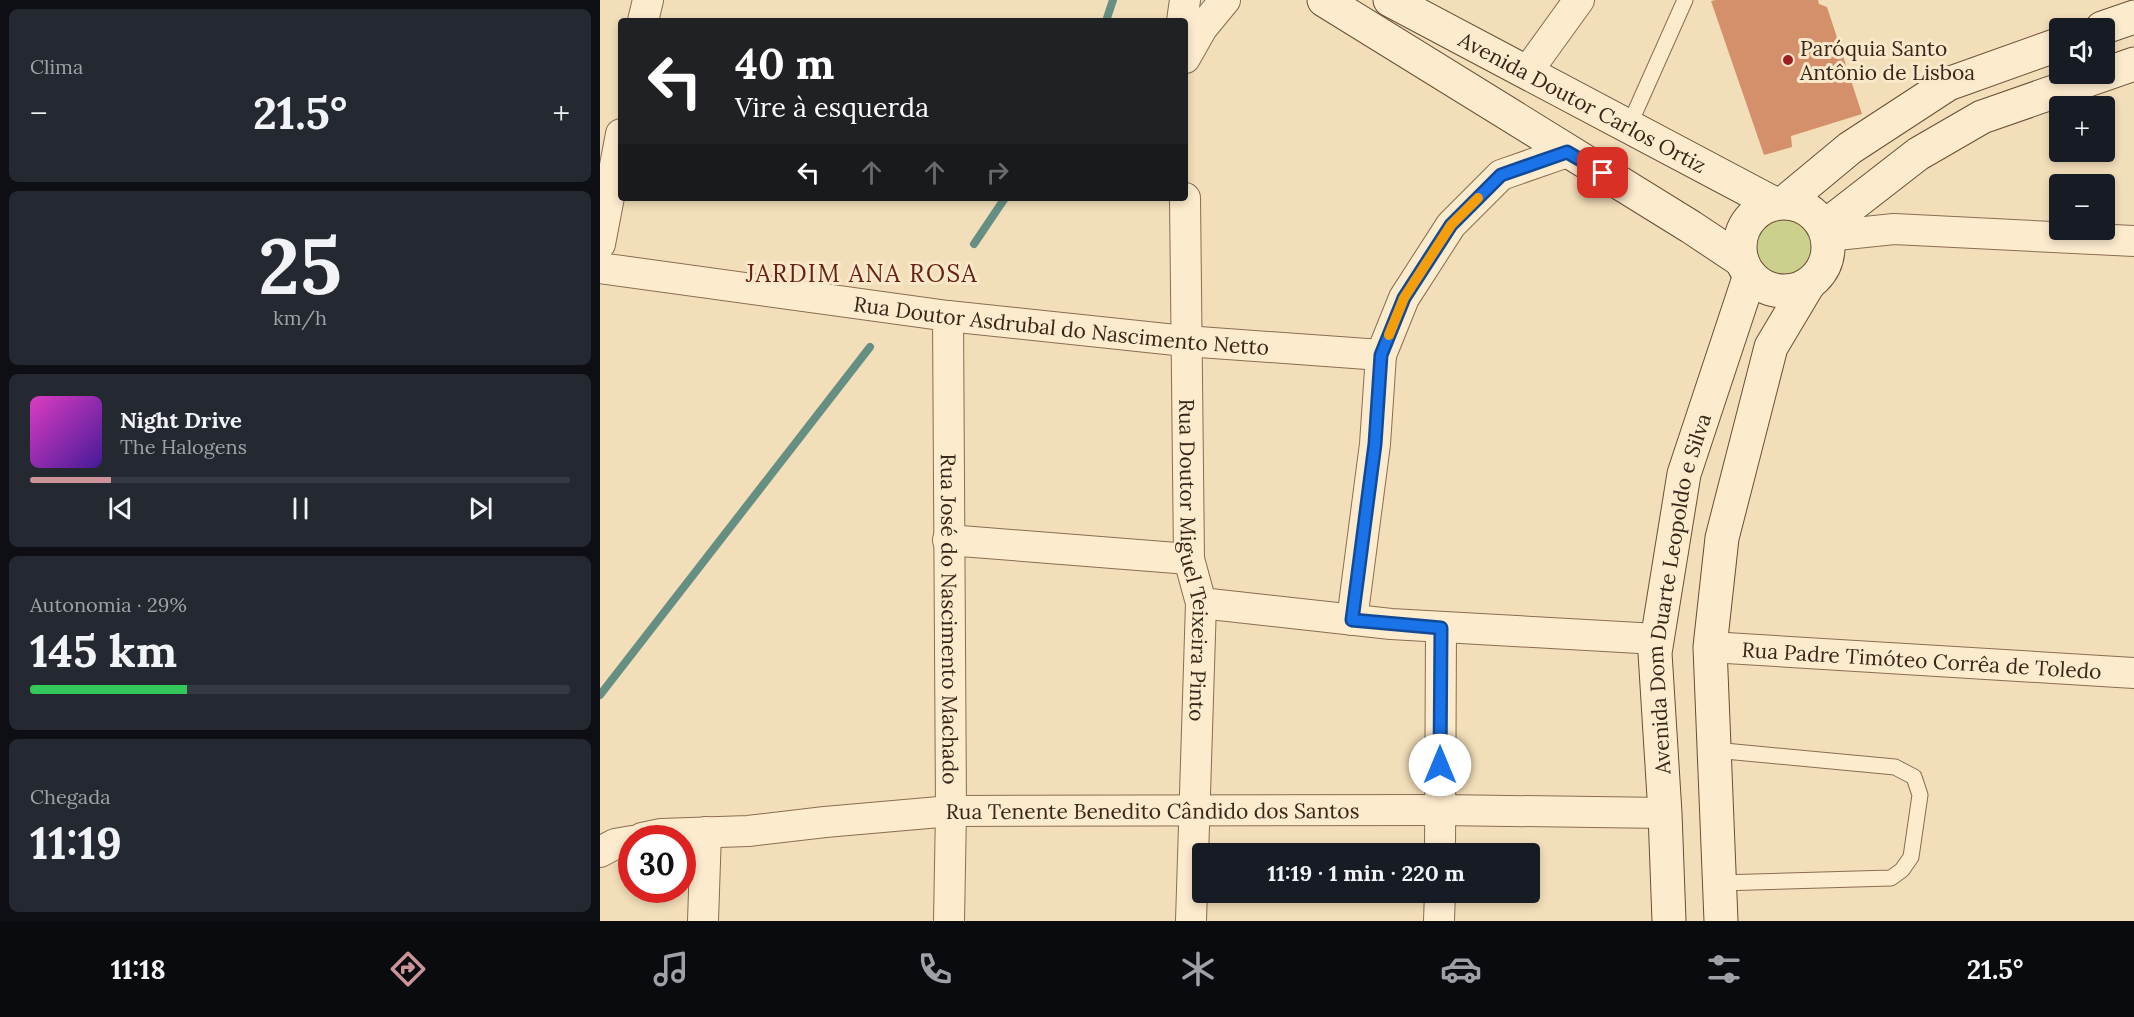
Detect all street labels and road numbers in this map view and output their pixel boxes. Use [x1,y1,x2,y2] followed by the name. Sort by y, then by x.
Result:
[1453,25,1711,179] street label: Avenida Doutor Carlos Ortiz
[852,290,1270,360] street label: Rua Doutor Asdrubal do Nascimento Netto
[1174,398,1215,722] street label: Rua Doutor Miguel Teixeira Pinto
[1641,410,1717,776] street label: Avenida Dom Duarte Leopoldo e Silva
[935,453,964,785] street label: Rua José do Nascimento Machado
[1741,635,2102,684] street label: Rua Padre Timóteo Corrêa de Toledo
[946,797,1359,825] street label: Rua Tenente Benedito Cândido dos Santos

